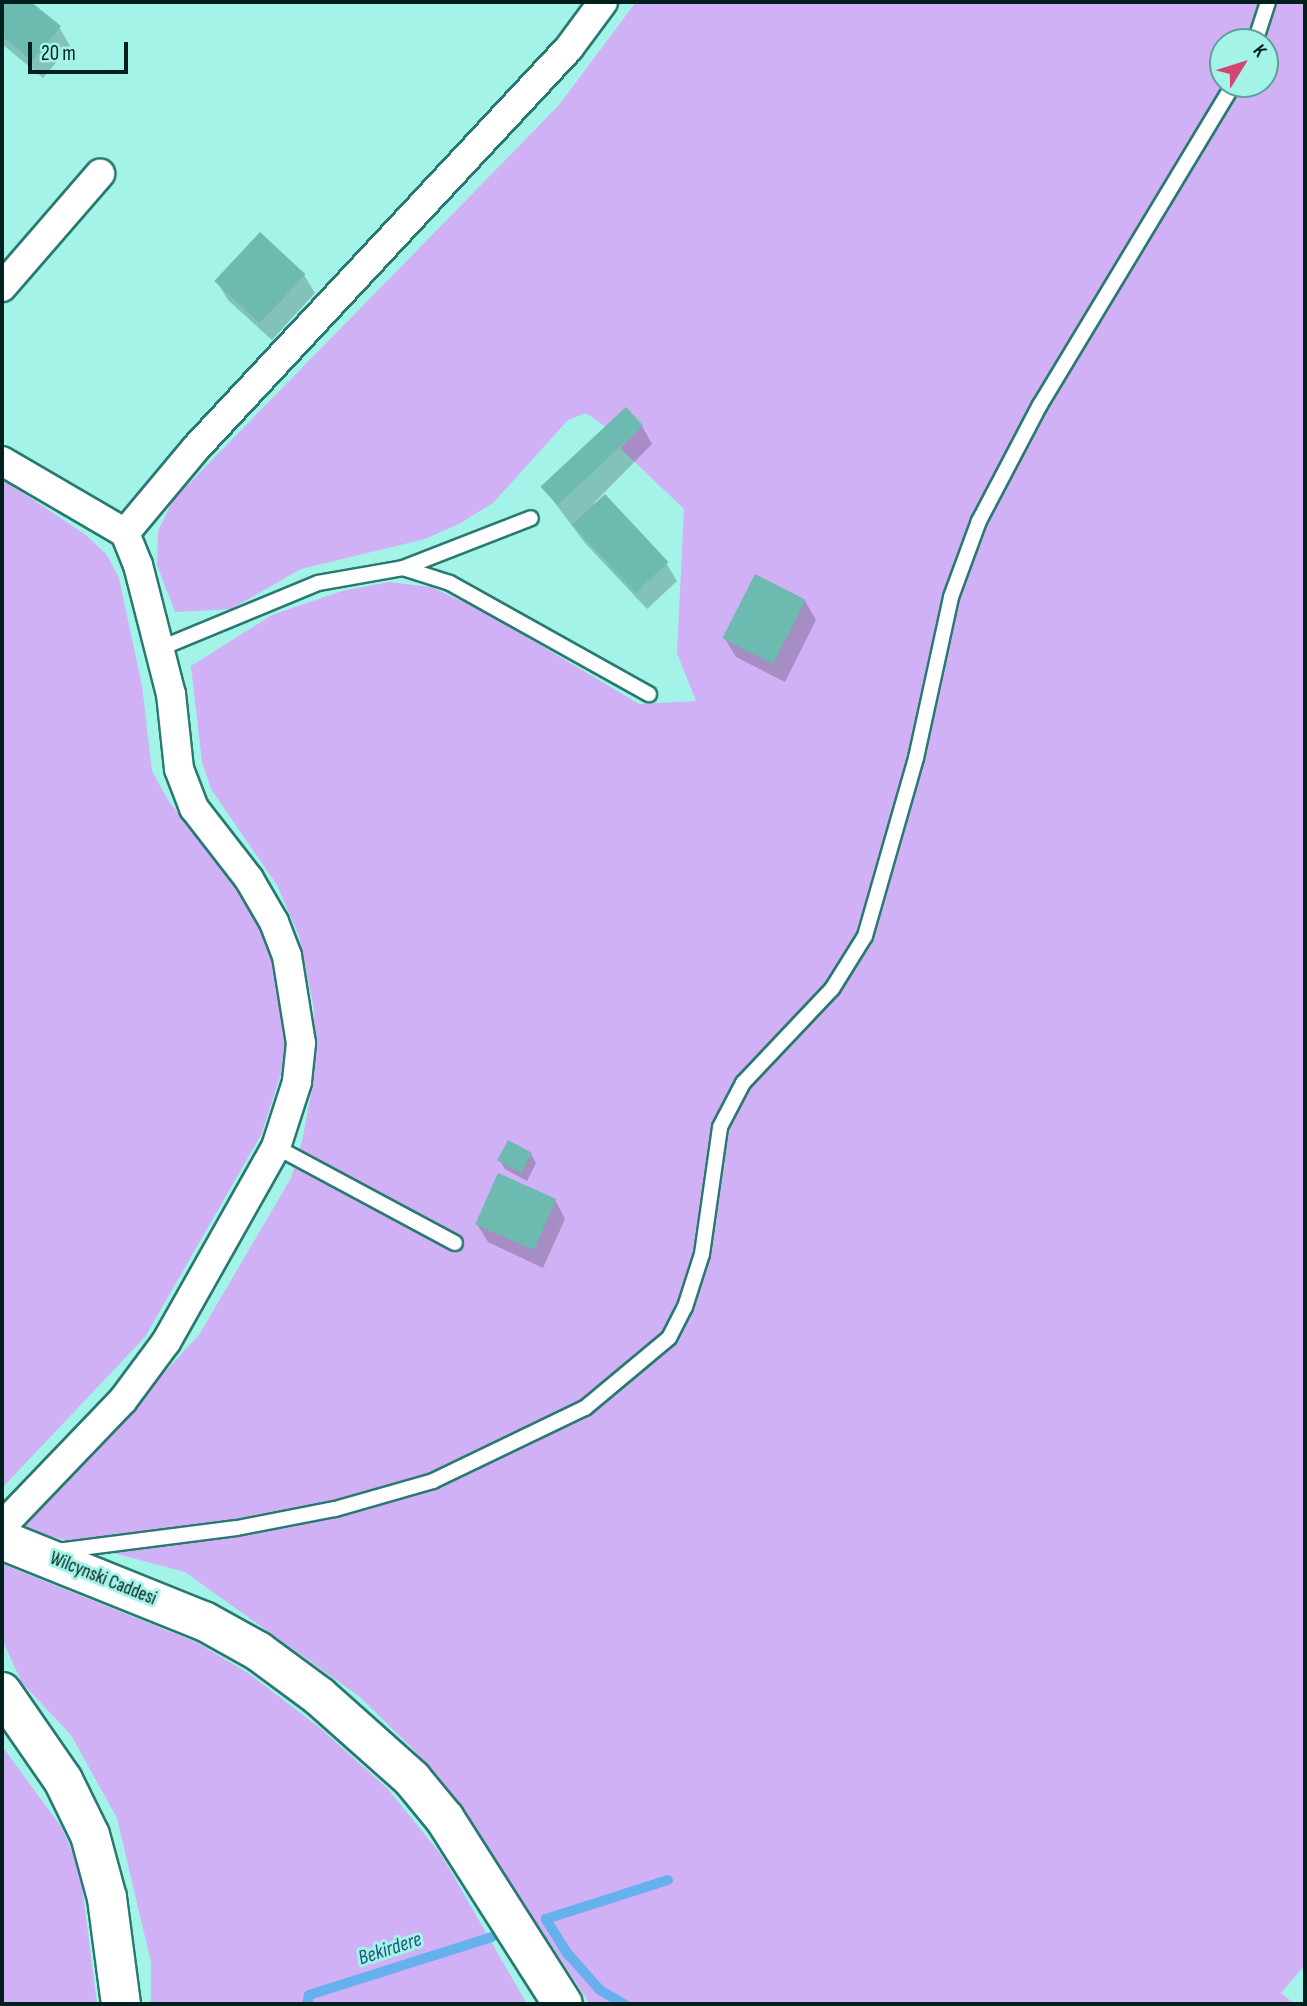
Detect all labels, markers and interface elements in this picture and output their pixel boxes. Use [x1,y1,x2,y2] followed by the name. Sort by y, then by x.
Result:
[32,28,131,72] scale bar
[1209,28,1279,98] north arrow
[1247,40,1271,62] text: K
[41,41,76,66] text: 20 m
[46,1547,160,1611] street label: Wilcynski Caddesi
[355,1927,425,1971] water label: Bekirdere

